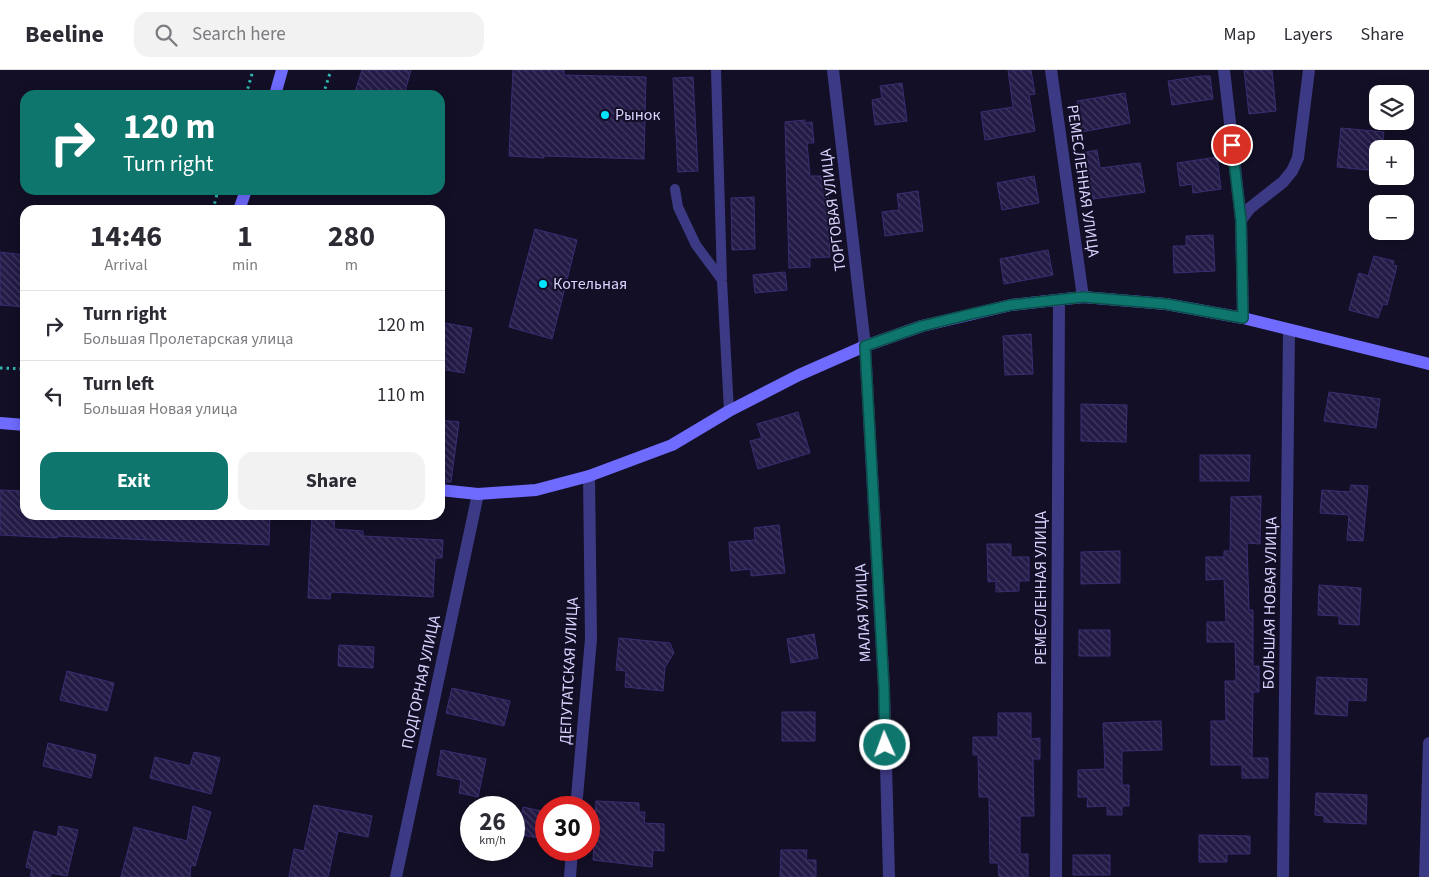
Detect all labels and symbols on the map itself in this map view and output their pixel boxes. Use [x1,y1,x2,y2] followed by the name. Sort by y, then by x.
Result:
[1061,103,1105,259] street label: РЕМЕСЛЕННАЯ УЛИЦА
[615,104,661,126] place label: Рынок
[599,109,611,121] marker: Рынок
[1211,124,1253,166] pin
[815,147,851,273] street label: ТОРГОВАЯ УЛИЦА
[553,273,627,295] place label: Котельная
[537,278,549,290] marker: Котельная
[1030,511,1052,665] street label: РЕМЕСЛЕННАЯ УЛИЦА
[1257,516,1283,690] street label: БОЛЬШАЯ НОВАЯ УЛИЦА
[849,563,877,663] street label: МАЛАЯ УЛИЦА
[554,597,584,745] street label: ДЕПУТАТСКАЯ УЛИЦА
[396,613,446,751] street label: ПОДГОРНАЯ УЛИЦА
[858,718,910,770] position arrow
[535,796,600,861] speed limit sign: 30

